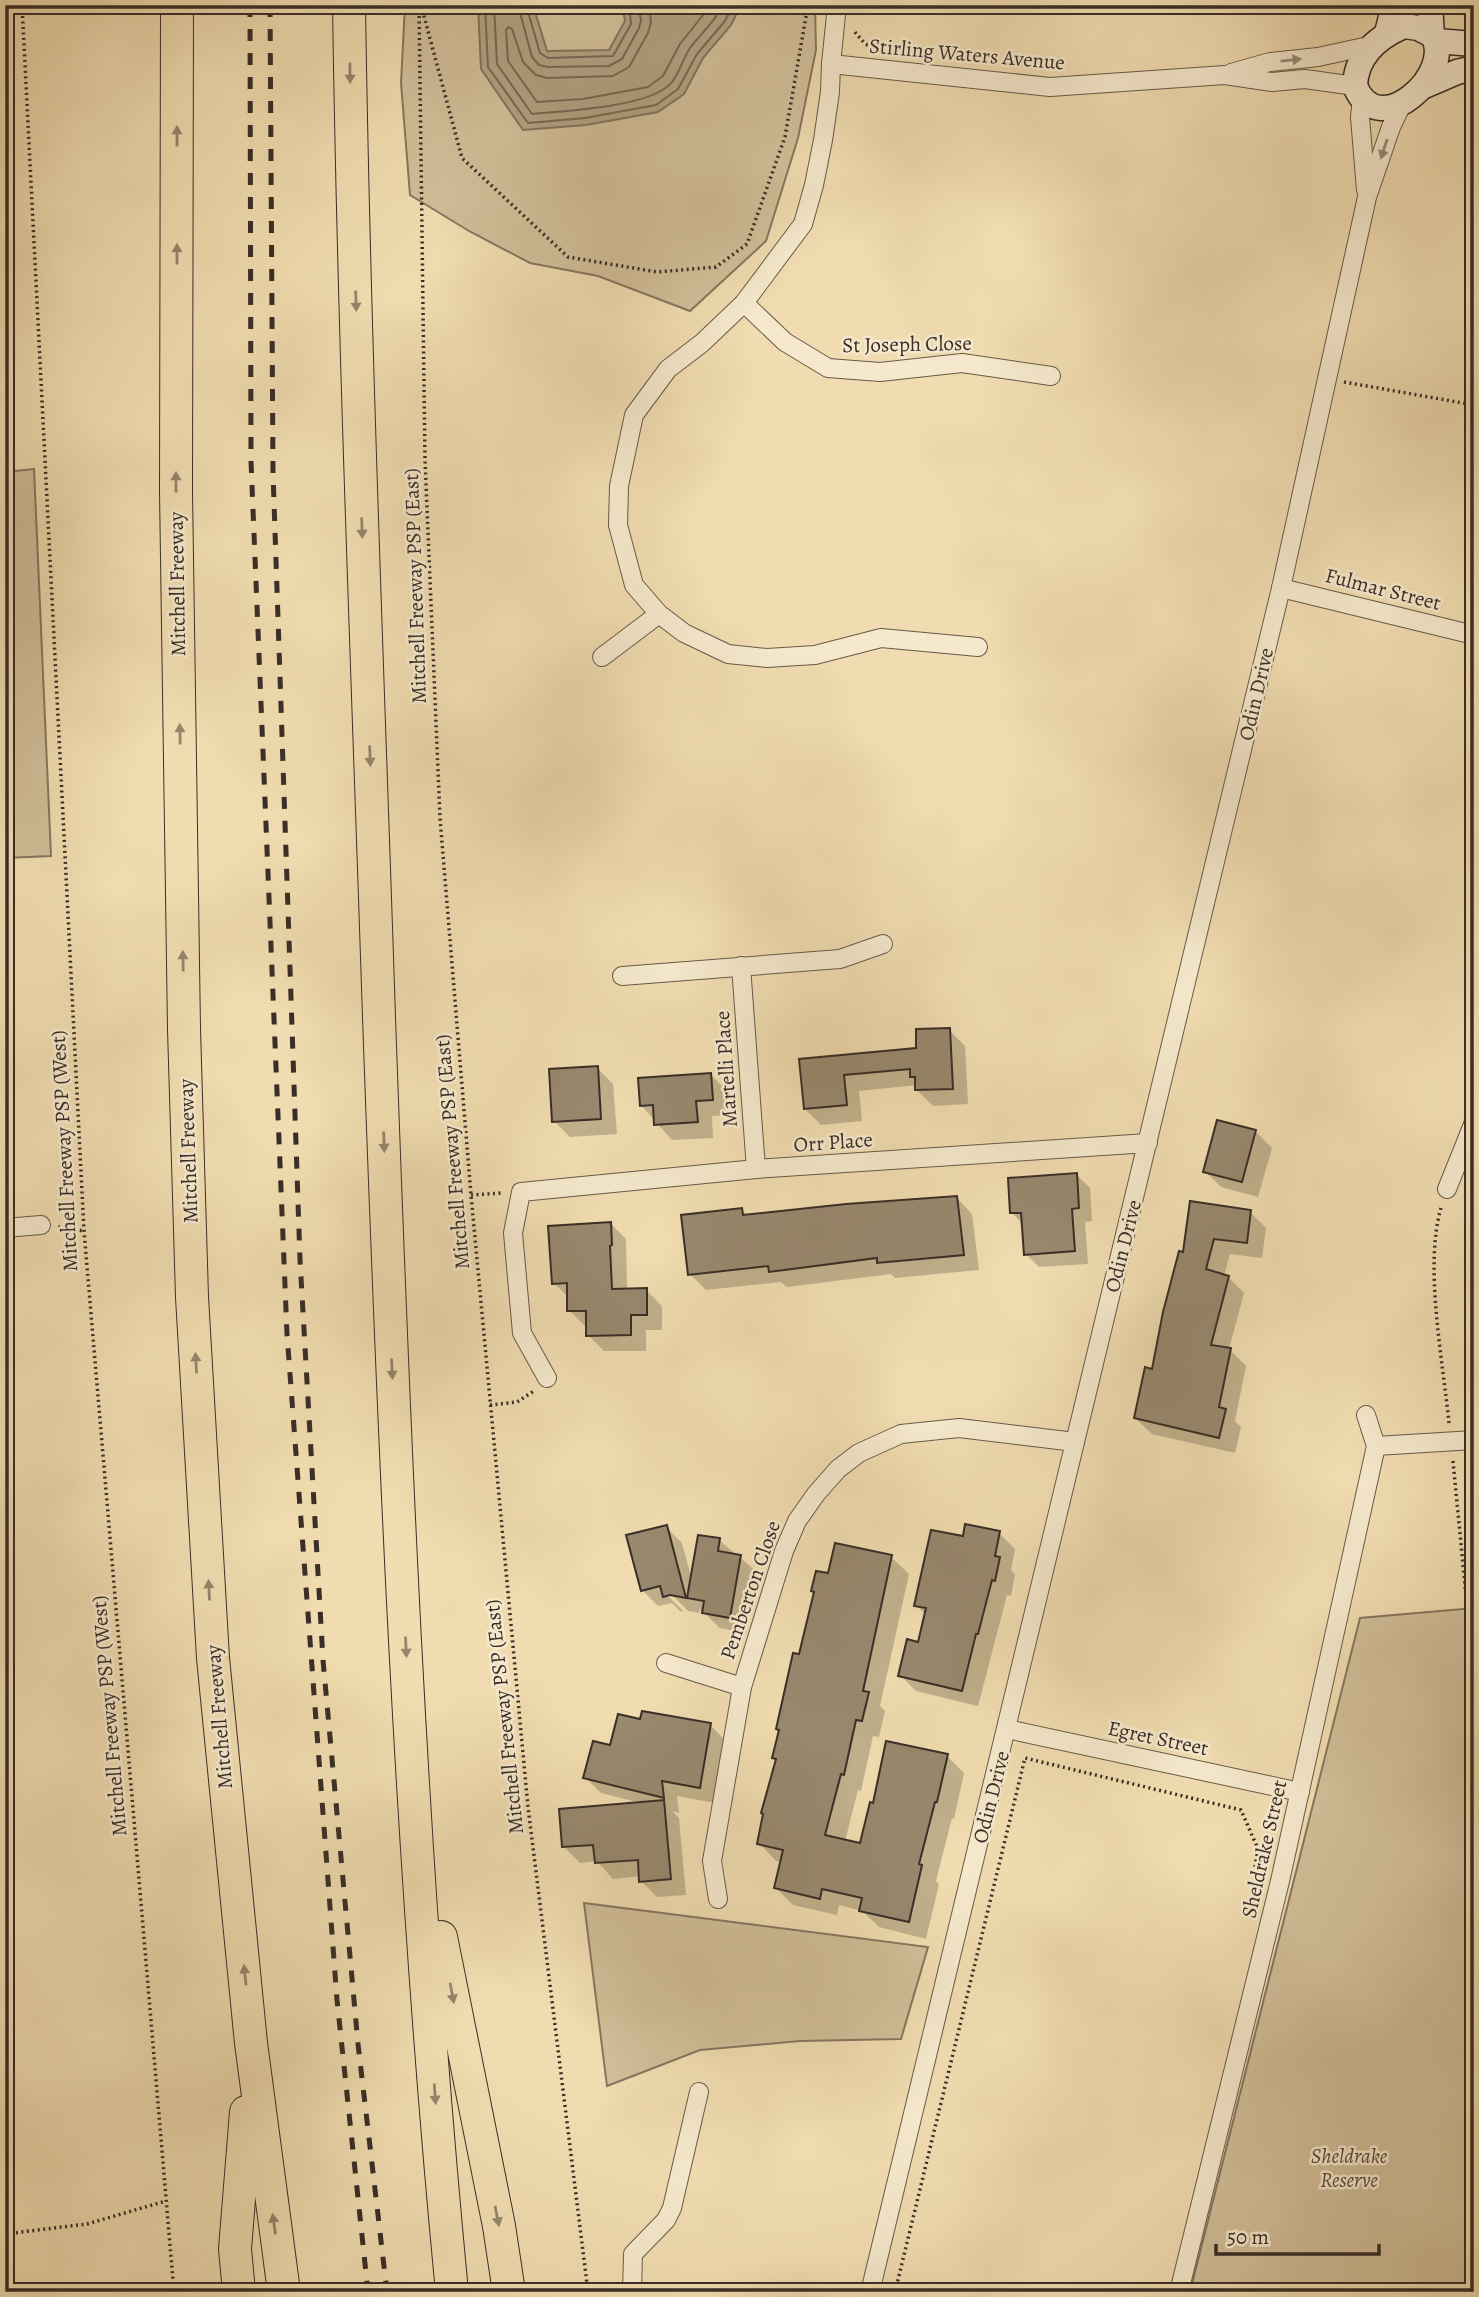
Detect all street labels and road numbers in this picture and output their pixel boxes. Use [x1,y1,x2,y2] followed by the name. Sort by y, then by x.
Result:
[868,31,1066,77] street label: Stirling Waters Avenue
[842,329,972,359] street label: St Joseph Close
[397,468,433,704] street label: Mitchell Freeway PSP (East)
[162,511,192,657] street label: Mitchell Freeway
[1322,561,1444,617] street label: Fulmar Street
[1232,645,1280,743] street label: Odin Drive
[708,1010,744,1128] street label: Martelli Place
[44,1030,84,1272] street label: Mitchell Freeway PSP (West)
[428,1033,476,1271] street label: Mitchell Freeway PSP (East)
[171,1078,205,1224] street label: Mitchell Freeway
[792,1125,874,1159] street label: Orr Place
[1098,1197,1148,1295] street label: Odin Drive
[713,1517,787,1663] street label: Pemberton Close
[85,1595,133,1837] street label: Mitchell Freeway PSP (West)
[478,1598,530,1836] street label: Mitchell Freeway PSP (East)
[199,1643,239,1790] street label: Mitchell Freeway
[1105,1714,1211,1762] street label: Egret Street
[966,1748,1016,1846] street label: Odin Drive
[1235,1777,1293,1921] street label: Sheldrake Street

